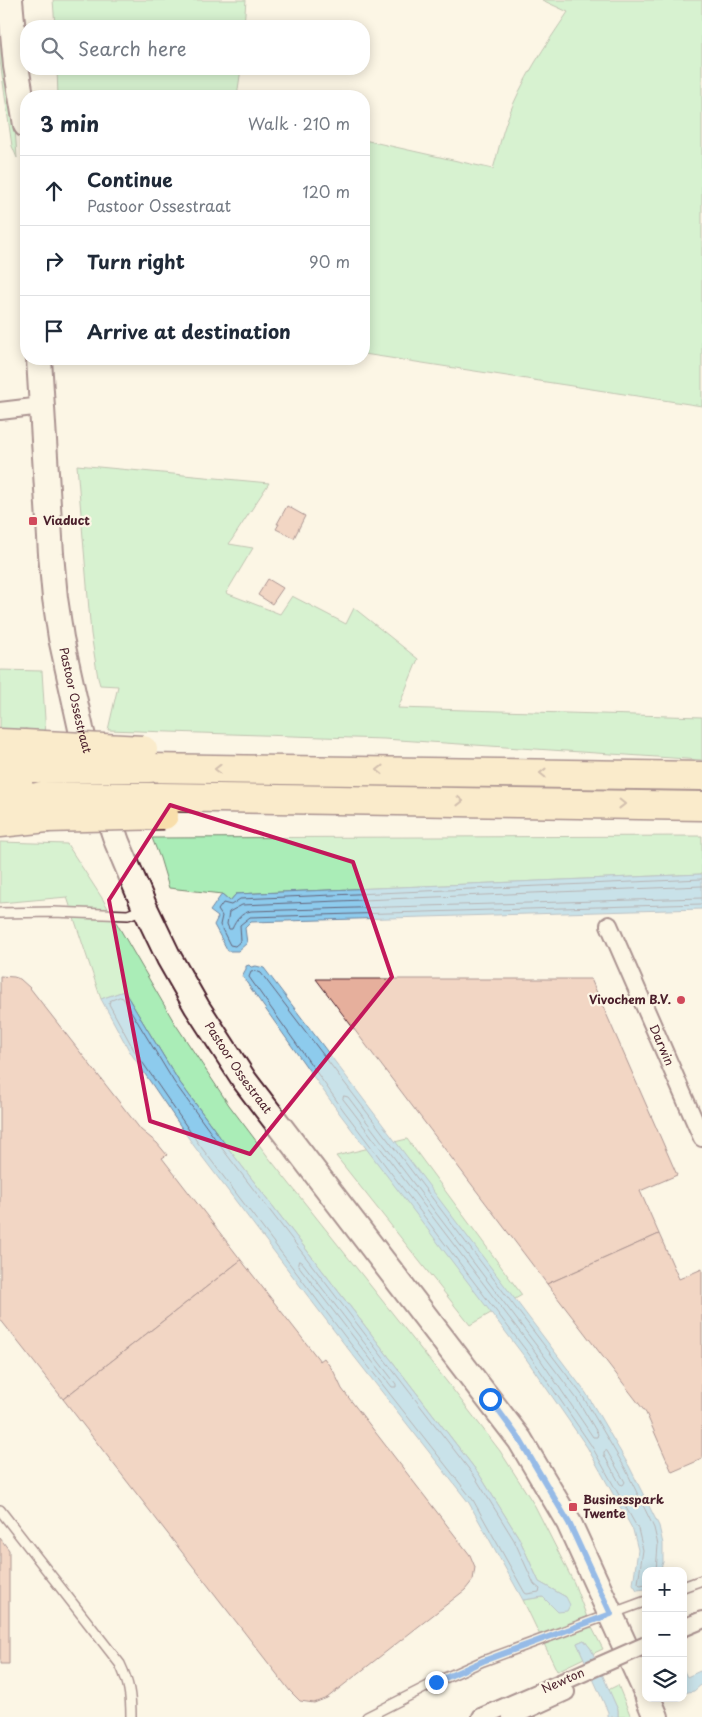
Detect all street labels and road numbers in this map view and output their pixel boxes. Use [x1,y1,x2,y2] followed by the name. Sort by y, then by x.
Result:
[55,646,97,755] street label: Pastoor Ossestraat
[201,1018,277,1117] street label: Pastoor Ossestraat
[645,1021,679,1068] street label: Darwin
[538,1663,587,1697] street label: Newton

